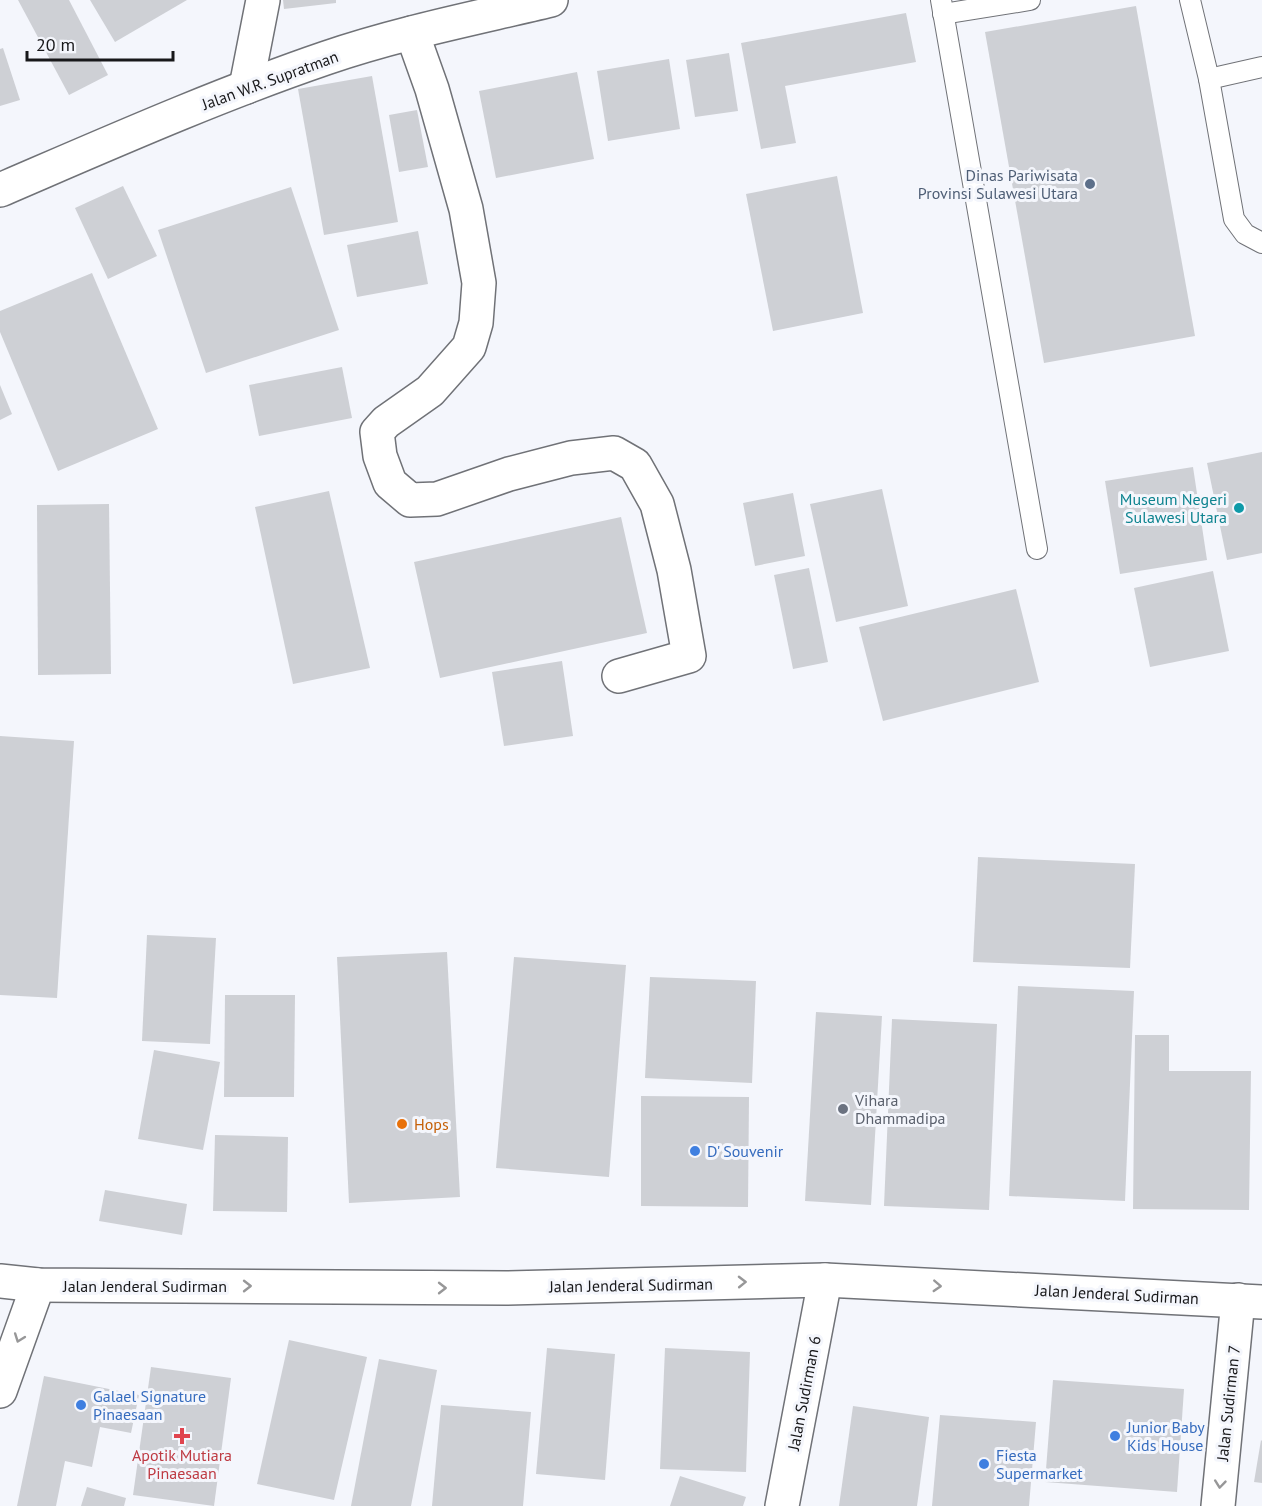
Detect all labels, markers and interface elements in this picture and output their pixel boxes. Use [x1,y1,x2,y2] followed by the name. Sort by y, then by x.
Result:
[27,24,172,62] scale bar
[36,33,75,56] text: 20 m
[198,46,341,114] street label: Jalan W.R. Supratman
[918,165,1078,203] place label: Dinas Pariwisata Provinsi Sulawesi Utara
[1083,177,1097,191] marker: Dinas Pariwisata Provinsi Sulawesi Utara
[1120,489,1227,527] place label: Museum Negeri Sulawesi Utara
[1232,501,1246,515] marker: Museum Negeri Sulawesi Utara
[854,1090,946,1128] place label: Vihara Dhammadipa
[836,1102,850,1116] marker: Vihara Dhammadipa
[414,1114,449,1134] place label: Hops
[395,1117,409,1131] marker: Hops
[707,1141,784,1161] place label: D' Souvenir
[688,1144,702,1158] marker: D' Souvenir
[548,1274,713,1296] street label: Jalan Jenderal Sudirman
[62,1276,227,1296] street label: Jalan Jenderal Sudirman
[738,1276,747,1288] one-way arrow
[933,1279,942,1292] one-way arrow
[243,1280,252,1293] one-way arrow
[1034,1280,1199,1308] street label: Jalan Jenderal Sudirman
[438,1282,447,1294] one-way arrow
[14,1332,27,1343] one-way arrow
[783,1334,825,1453] street label: Jalan Sudirman 6
[1212,1344,1244,1463] street label: Jalan Sudirman 7
[93,1386,206,1424] place label: Galael Signature Pinaesaan
[74,1398,88,1412] marker: Galael Signature Pinaesaan
[1126,1417,1205,1455] place label: Junior Baby Kids House
[175,1429,189,1443] marker: Apotik Mutiara Pinaesaan
[1108,1429,1122,1443] marker: Junior Baby Kids House
[132,1445,232,1483] place label: Apotik Mutiara Pinaesaan
[996,1445,1083,1483] place label: Fiesta Supermarket
[977,1457,991,1471] marker: Fiesta Supermarket
[1214,1479,1227,1488] one-way arrow

